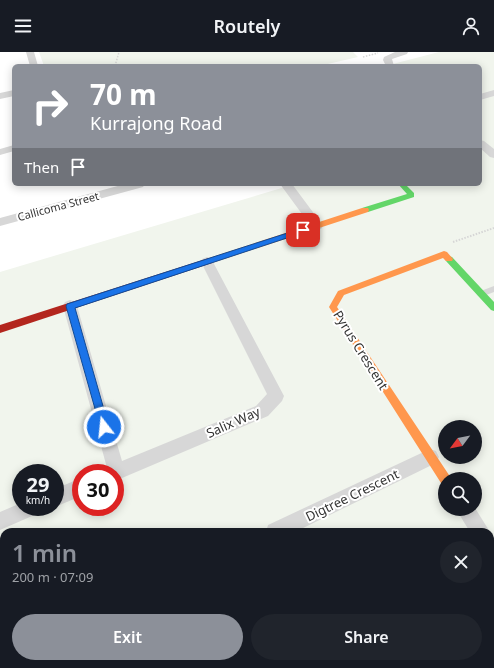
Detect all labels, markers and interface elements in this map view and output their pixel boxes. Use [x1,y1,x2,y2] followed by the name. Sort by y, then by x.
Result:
[214,14,280,38] text: Routely
[12,15,34,37] icon: menu
[460,15,482,37] icon: person
[90,75,157,113] text: 70 m
[24,80,76,132] icon: right
[90,111,223,135] text: Kurrajong Road
[67,156,89,178] icon: arrive
[24,157,59,177] text: Then
[16,188,100,224] street label: Callicoma Street
[286,213,320,247] pin
[292,219,314,241] icon: arrive
[329,307,393,393] street label: Pyrus Crescent
[203,402,263,442] street label: Salix Way
[83,406,125,448] position arrow
[438,420,482,464] north arrow
[438,420,482,516] map controls
[72,464,124,516] speed limit sign: 30
[302,464,402,525] street label: Digtree Crescent
[27,471,49,498] text: 29
[438,472,482,516] button: search
[26,493,50,507] text: km/h
[12,536,77,569] text: 1 min
[440,541,482,583] button: close
[12,568,93,586] text: 200 m · 07:09
[12,614,243,660] button: Exit
[251,614,482,660] button: Share

